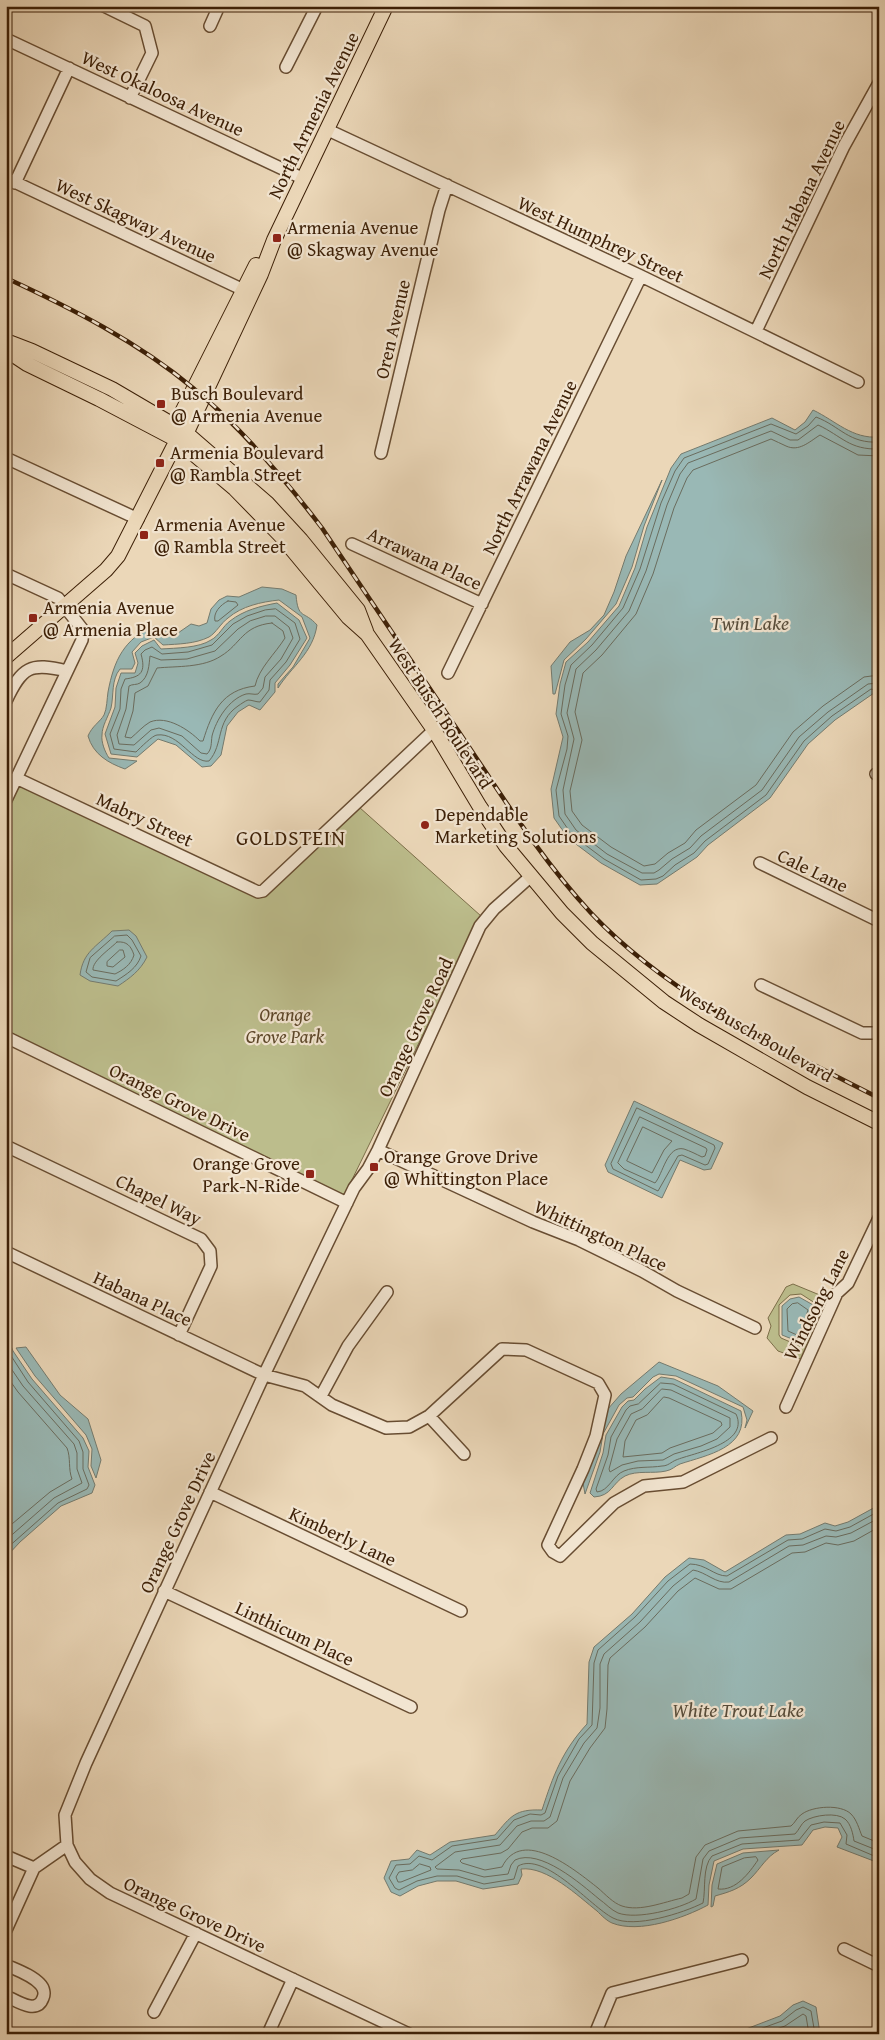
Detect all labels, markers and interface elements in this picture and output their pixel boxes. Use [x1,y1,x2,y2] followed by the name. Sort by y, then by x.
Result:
[260,27,366,203] street label: North Armenia Avenue
[77,43,249,143] street label: West Okaloosa Avenue
[750,115,852,283] street label: North Habana Avenue
[51,170,221,270] street label: West Skagway Avenue
[513,188,689,290] street label: West Humphrey Street
[287,213,439,263] place label: Armenia Avenue @ Skagway Avenue
[271,232,283,244] marker: Armenia Avenue @ Skagway Avenue
[367,276,417,381] street label: Oren Avenue
[474,375,584,559] street label: North Arrawana Avenue
[171,379,322,429] place label: Busch Boulevard @ Armenia Avenue
[155,398,167,410] marker: Busch Boulevard @ Armenia Avenue
[170,438,325,488] place label: Armenia Boulevard @ Rambla Street
[154,457,166,469] marker: Armenia Boulevard @ Rambla Street
[154,510,286,560] place label: Armenia Avenue @ Rambla Street
[363,519,487,597] street label: Arrawana Place
[138,529,150,541] marker: Armenia Avenue @ Rambla Street
[43,593,178,643] place label: Armenia Avenue @ Armenia Place
[711,608,789,637] water label: Twin Lake
[27,612,39,624] marker: Armenia Avenue @ Armenia Place
[382,632,501,795] street label: West Busch Boulevard
[92,784,198,854] street label: Mabry Street
[435,800,596,850] place label: Dependable Marketing Solutions
[419,819,431,831] marker: Dependable Marketing Solutions
[236,822,346,853] district label: GOLDSTEIN
[773,841,853,899] street label: Cale Lane
[370,952,460,1101] street label: Orange Grove Road
[673,977,840,1089] street label: West Busch Boulevard
[246,1000,325,1050] park label: Orange Grove Park
[105,1056,255,1148] street label: Orange Grove Drive
[384,1142,548,1192] place label: Orange Grove Drive @ Whittington Place
[193,1149,300,1199] place label: Orange Grove Park-N-Ride
[368,1161,380,1173] marker: Orange Grove Drive @ Whittington Place
[111,1166,207,1232] street label: Chapel Way
[304,1168,316,1180] marker: Orange Grove Park-N-Ride
[530,1192,672,1278] street label: Whittington Place
[776,1243,856,1365] street label: Windsong Lane
[89,1263,197,1333] street label: Habana Place
[132,1446,222,1598] street label: Orange Grove Drive
[285,1499,401,1573] street label: Kimberly Lane
[231,1593,359,1673] street label: Linthicum Place
[672,1695,804,1724] water label: White Trout Lake
[119,1869,271,1959] street label: Orange Grove Drive

